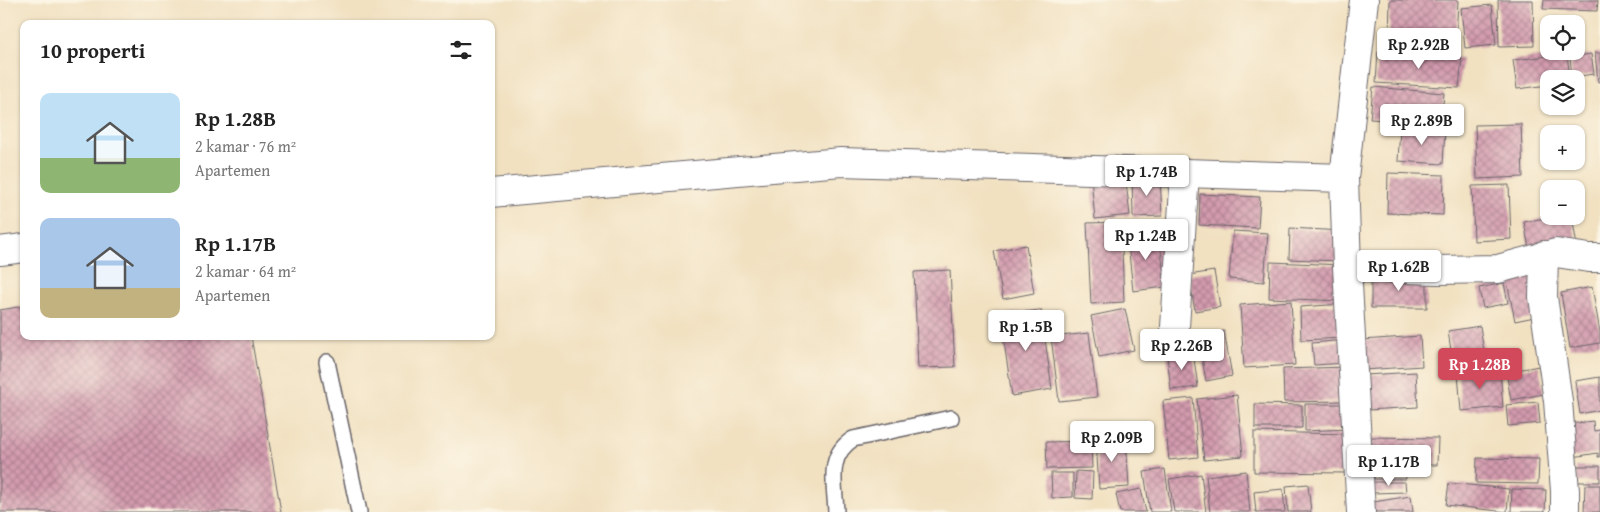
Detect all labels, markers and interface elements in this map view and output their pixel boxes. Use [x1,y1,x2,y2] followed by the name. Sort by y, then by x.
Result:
[1540,15,1585,225] map controls
[1540,15,1585,60] button: locate
[1367,28,1471,70] pin: Rp 2.92B
[1388,32,1450,56] text: Rp 2.92B
[40,35,145,66] text: 10 properti
[447,36,475,64] icon: filters
[1540,70,1585,115] button: layers
[195,103,276,134] text: Rp 1.28B
[1370,104,1474,146] pin: Rp 2.89B
[1391,108,1453,132] text: Rp 2.89B
[80,113,140,173] icon: home
[1540,125,1585,170] button: +
[195,134,296,158] text: 2 kamar · 76 m²
[1095,154,1199,197] pin: Rp 1.74B
[195,158,270,182] text: Apartemen
[1116,159,1178,183] text: Rp 1.74B
[1540,180,1585,225] button: −
[1094,218,1198,261] pin: Rp 1.24B
[1115,223,1177,247] text: Rp 1.24B
[195,228,276,259] text: Rp 1.17B
[80,238,140,298] icon: home
[1347,250,1451,292] pin: Rp 1.62B
[1368,254,1430,278] text: Rp 1.62B
[195,259,296,283] text: 2 kamar · 64 m²
[195,283,270,307] text: Apartemen
[980,310,1072,352] pin: Rp 1.5B
[999,314,1053,338] text: Rp 1.5B
[1130,328,1234,371] pin: Rp 2.26B
[1151,333,1213,357] text: Rp 2.26B
[1428,348,1532,390] pin: Rp 1.28B
[1449,352,1511,376] text: Rp 1.28B
[1060,420,1164,463] pin: Rp 2.09B
[1081,425,1143,449] text: Rp 2.09B
[1337,444,1441,487] pin: Rp 1.17B
[1358,449,1420,473] text: Rp 1.17B

